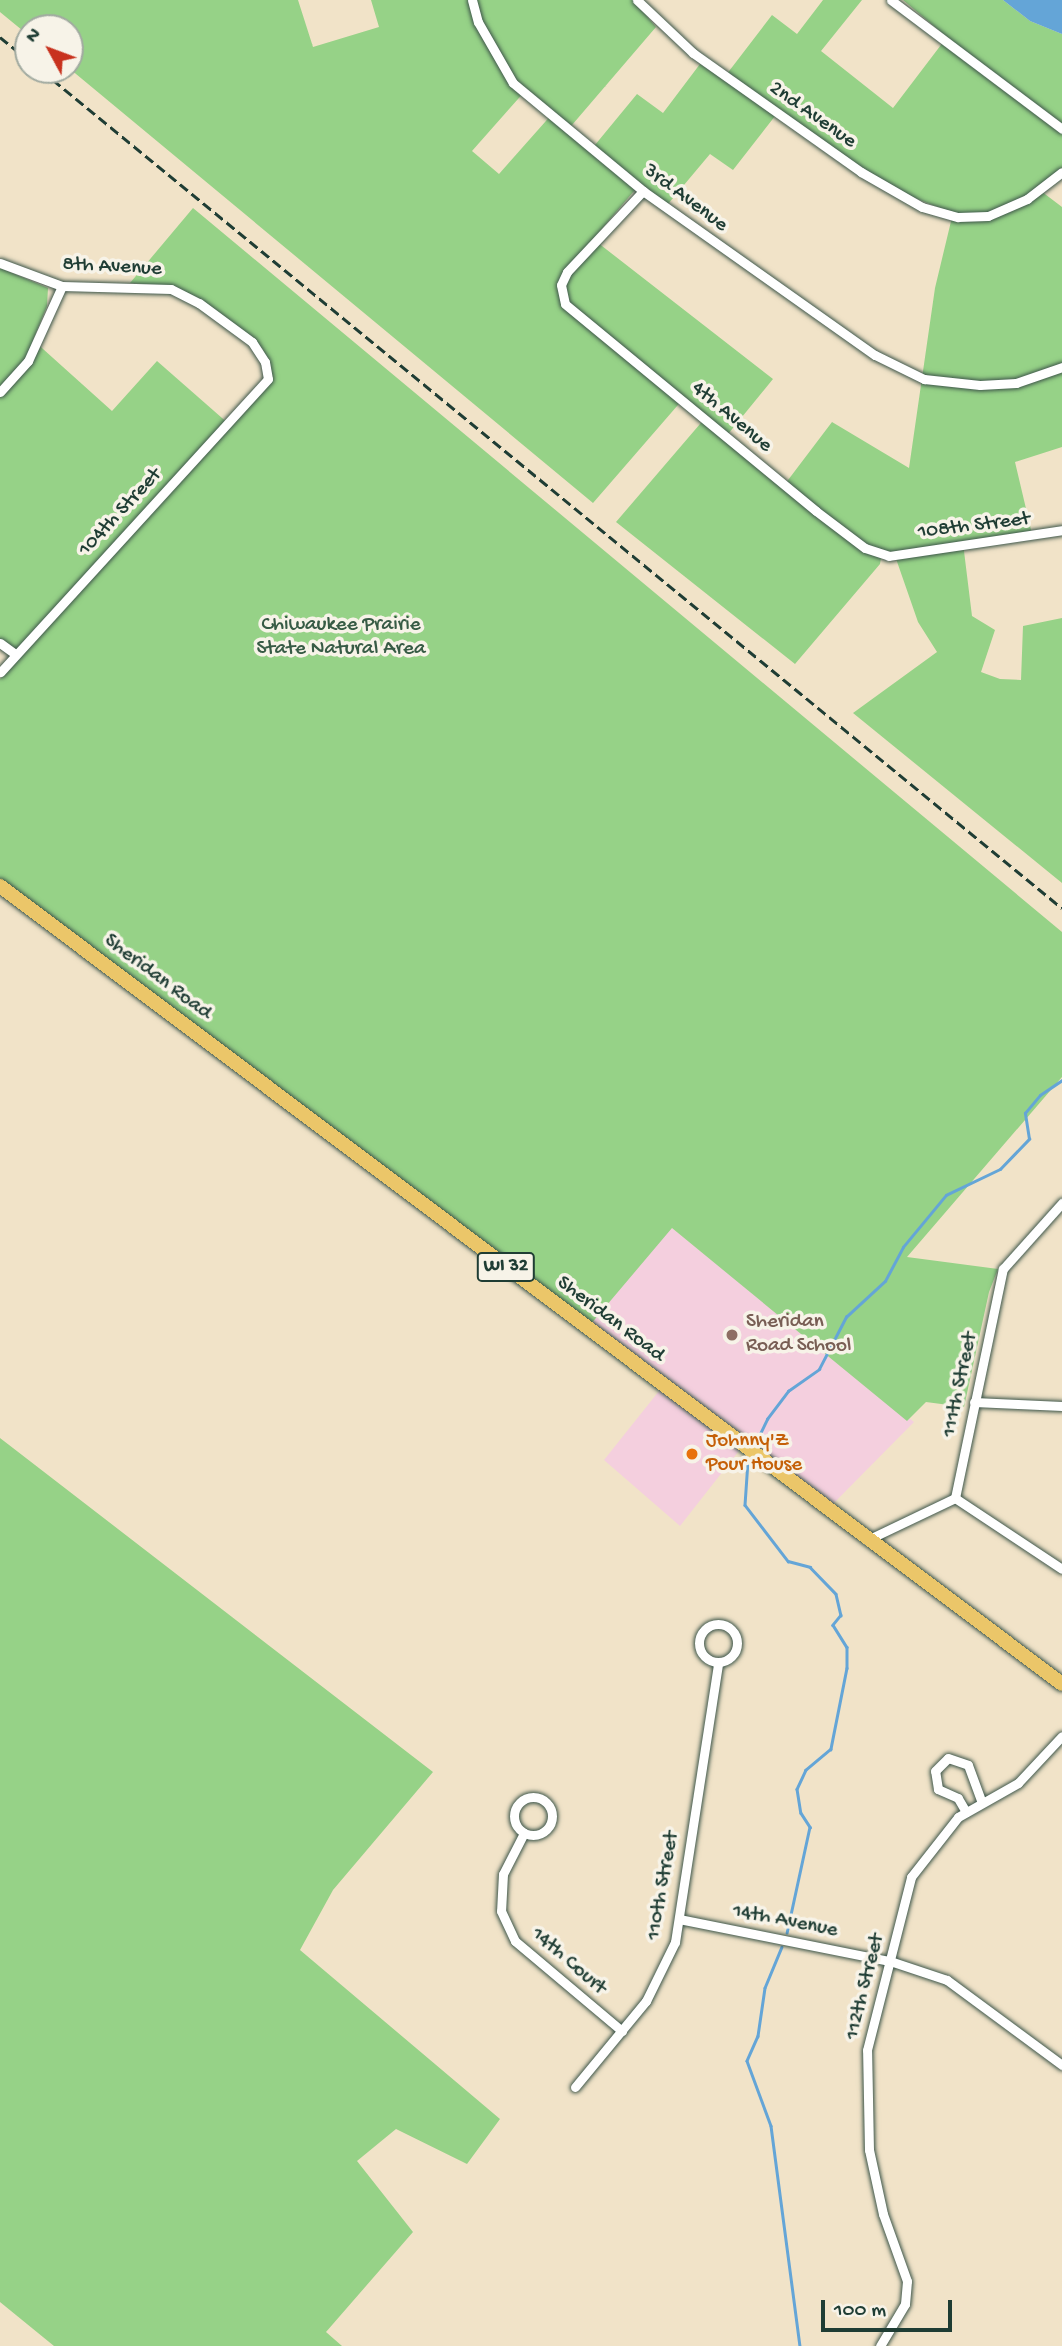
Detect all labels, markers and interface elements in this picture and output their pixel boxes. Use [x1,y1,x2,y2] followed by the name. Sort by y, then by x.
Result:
[14,14,84,84] north arrow
[22,24,47,48] text: N
[764,77,860,155] street label: 2nd Avenue
[638,159,732,239] street label: 3rd Avenue
[62,253,162,283] street label: 8th Avenue
[685,377,777,459] street label: 4th Avenue
[74,464,168,562] street label: 104th Street
[917,508,1031,546] street label: 108th Street
[256,613,426,663] park label: Chiwaukee Prairie State Natural Area
[98,929,216,1027] street label: Sheridan Road
[476,1252,536,1282] road number: WI 32
[551,1271,669,1369] street label: Sheridan Road
[746,1310,851,1360] place label: Sheridan Road School
[724,1327,740,1343] marker: Sheridan Road School
[938,1330,984,1440] street label: 111th Street
[706,1429,802,1479] place label: Johnny'Z Pour House
[684,1446,700,1462] marker: Johnny'Z Pour House
[642,1830,686,1942] street label: 110th Street
[730,1899,840,1945] street label: 14th Avenue
[525,1923,611,2001] street label: 14th Court
[841,1932,891,2042] street label: 112th Street
[824,2286,955,2330] scale bar
[834,2299,886,2324] text: 100 m

